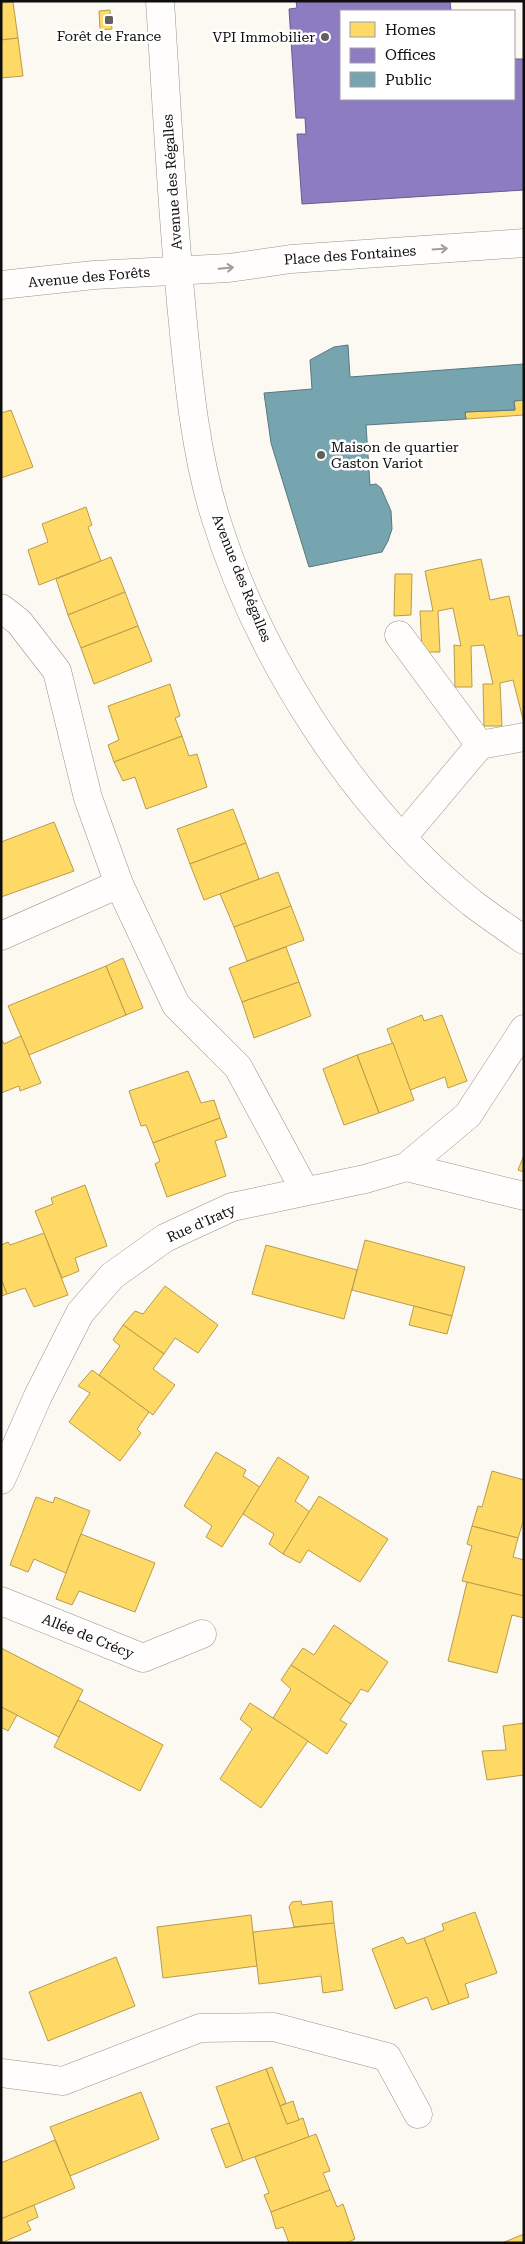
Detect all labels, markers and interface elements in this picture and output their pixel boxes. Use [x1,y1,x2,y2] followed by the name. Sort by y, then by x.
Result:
[340,10,515,100] legend
[103,14,115,26] marker: Forêt de France
[385,21,436,39] text: Homes
[57,28,162,44] place label: Forêt de France
[212,29,315,45] place label: VPI Immobilier
[319,31,331,43] marker: VPI Immobilier
[385,46,436,64] text: Offices
[385,71,432,89] text: Public
[159,113,185,250] street label: Avenue des Régalles
[283,242,417,268] street label: Place des Fontaines
[432,244,448,253] one-way arrow
[27,264,151,290] street label: Avenue des Forêts
[218,264,234,273] one-way arrow
[331,439,459,471] place label: Maison de quartier Gaston Variot
[315,449,327,461] marker: Maison de quartier Gaston Variot
[209,512,275,644] street label: Avenue des Régalles
[164,1200,238,1245] street label: Rue d'Iraty
[40,1610,137,1662] street label: Allée de Crécy

